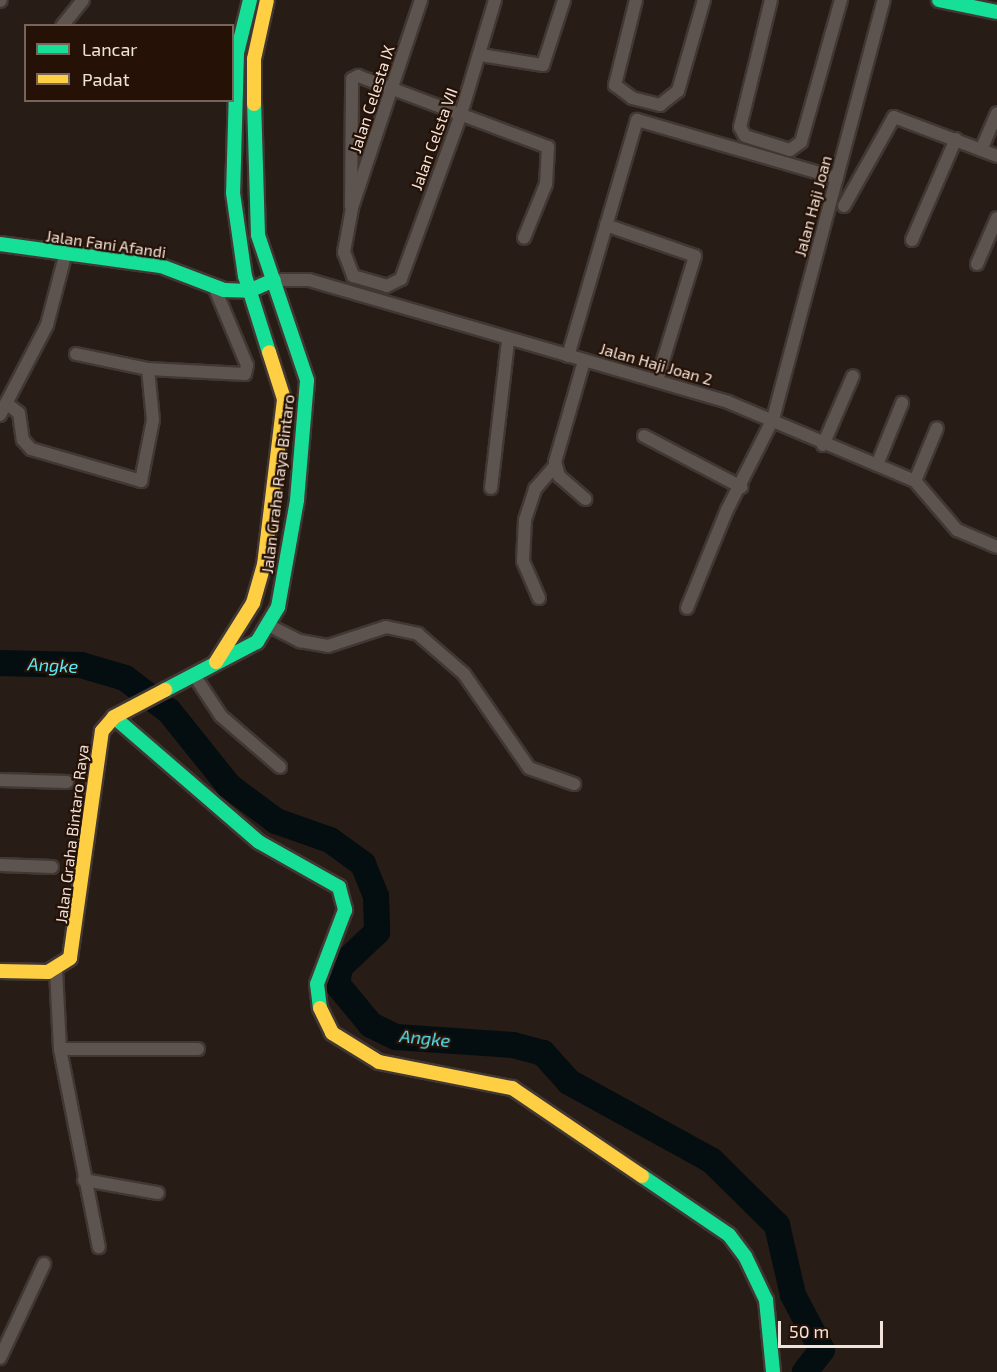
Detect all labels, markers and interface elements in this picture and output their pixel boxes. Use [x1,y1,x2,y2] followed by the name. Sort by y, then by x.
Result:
[24,24,234,102] legend
[82,38,138,60] text: Lancar
[346,43,398,155] street label: Jalan Celesta IX
[82,68,129,90] text: Padat
[407,85,461,193] street label: Jalan Celsta VII
[790,153,836,259] street label: Jalan Haji Joan
[44,226,168,262] street label: Jalan Fani Afandi
[597,339,715,389] street label: Jalan Haji Joan 2
[257,393,299,575] street label: Jalan Graha Raya Bintaro
[27,653,79,677] water label: Angke
[51,743,93,925] street label: Jalan Graha Bintaro Raya
[399,1025,451,1051] water label: Angke
[781,1309,886,1347] scale bar
[789,1320,829,1342] text: 50 m

